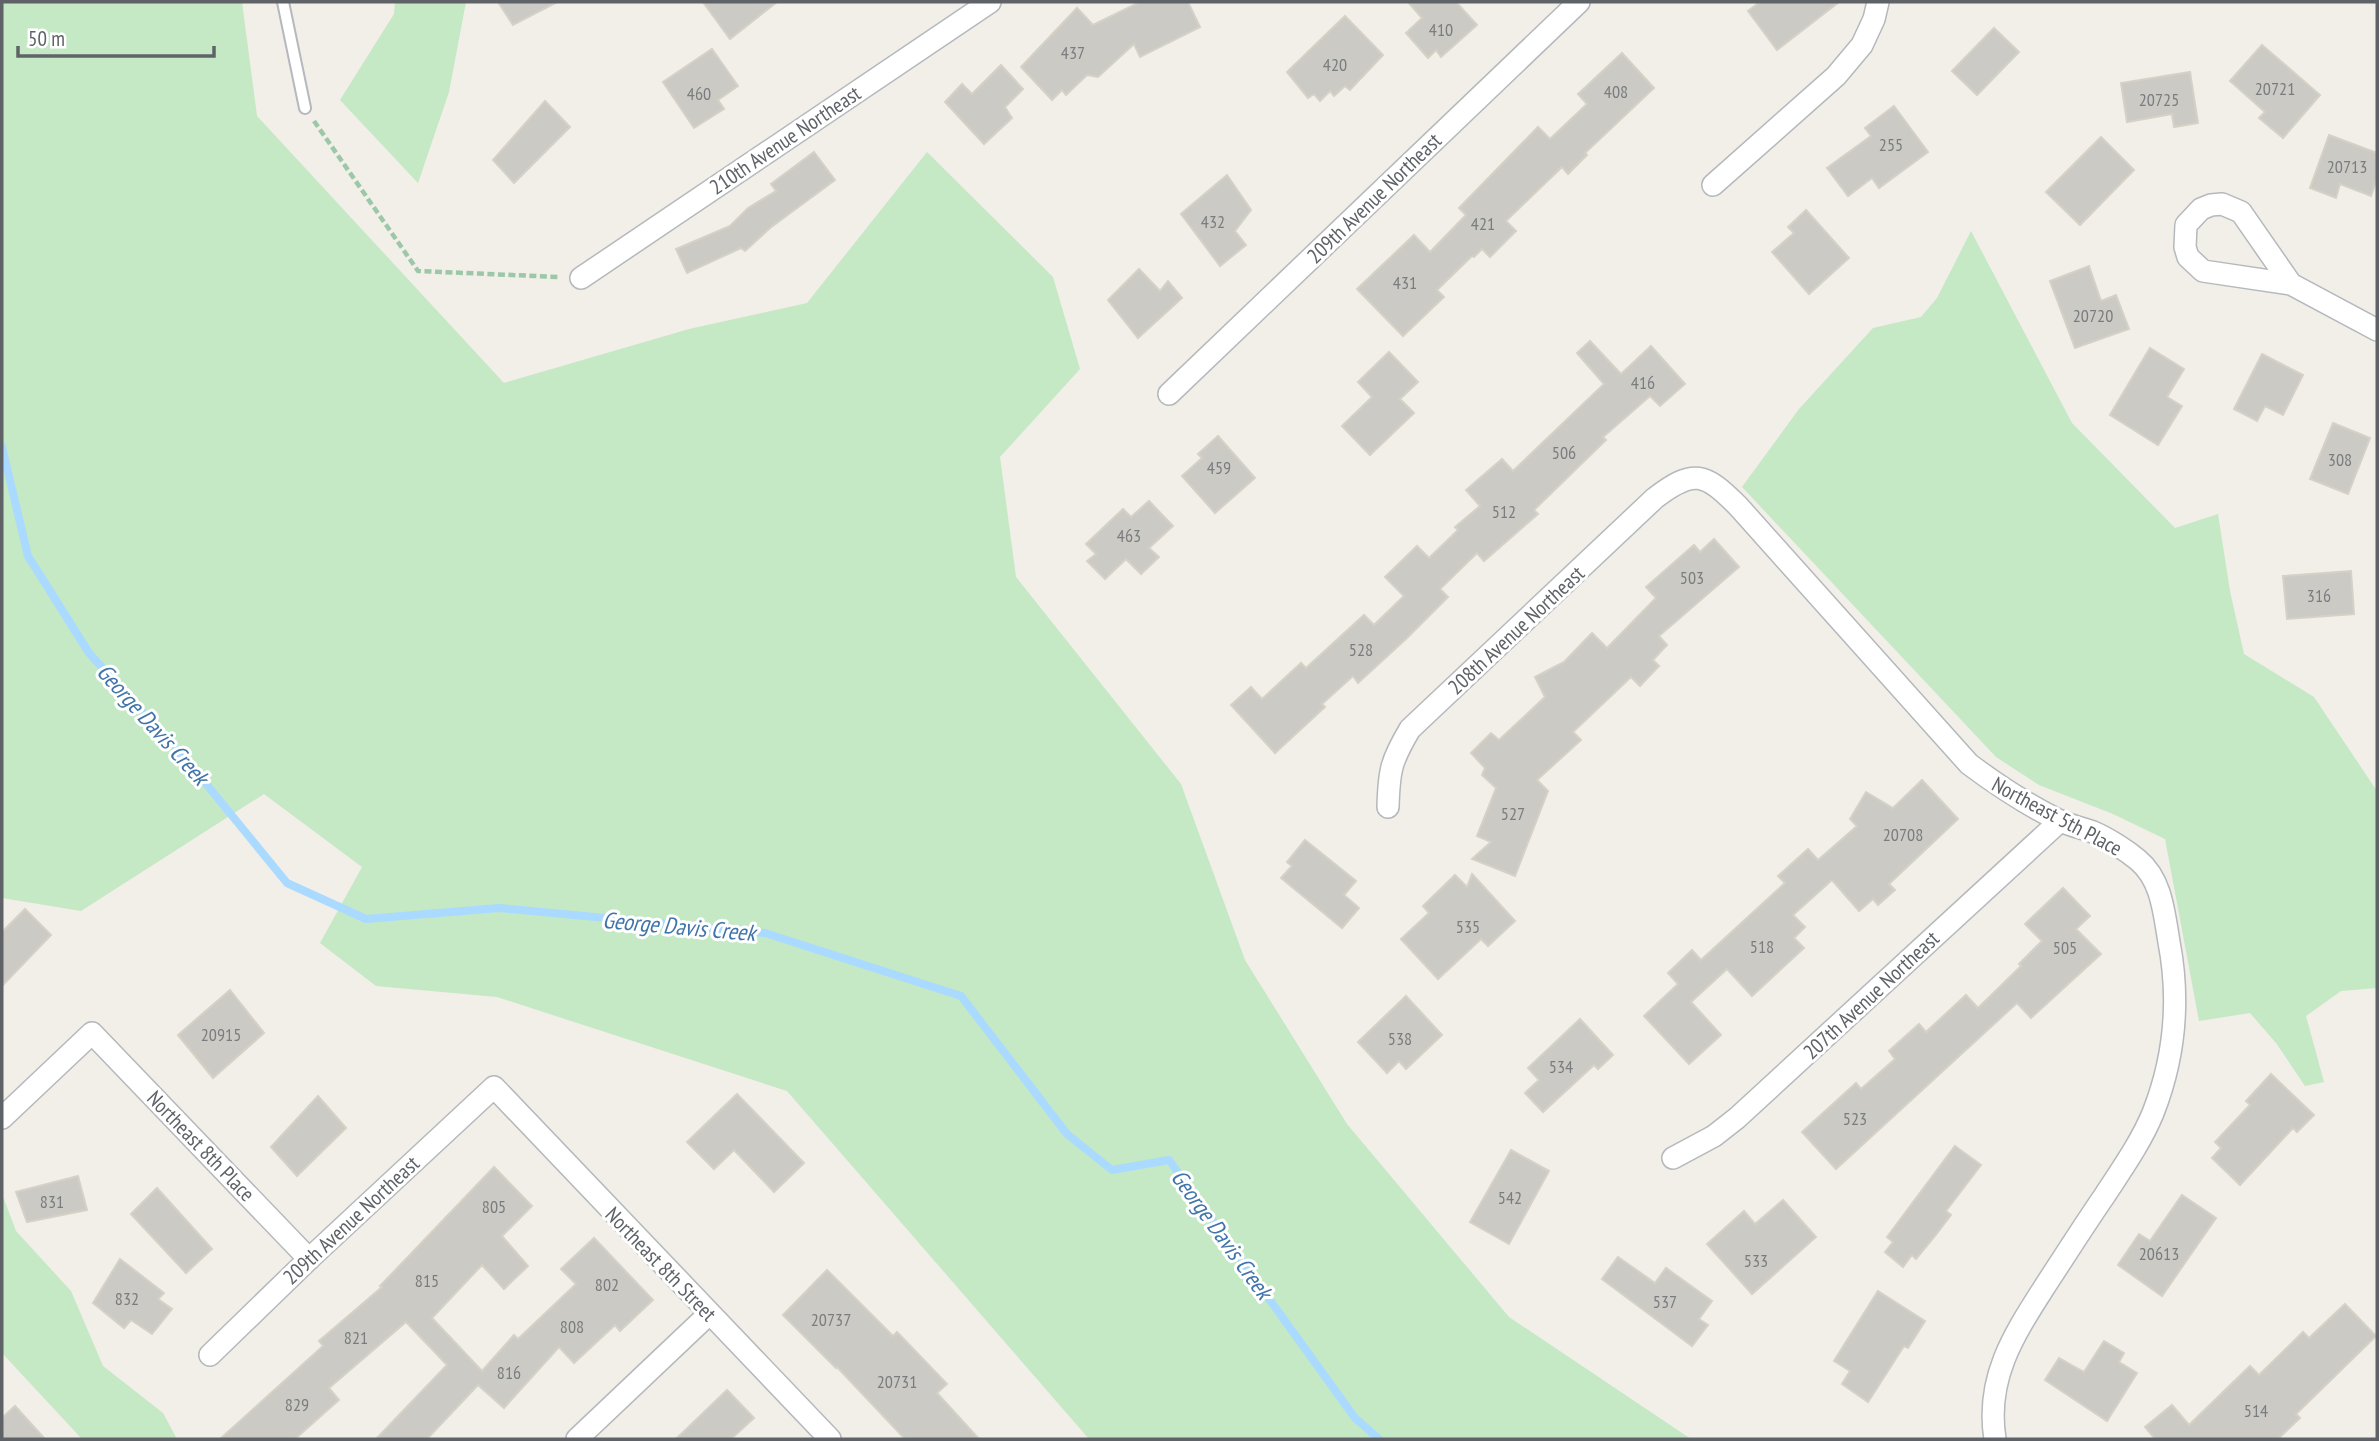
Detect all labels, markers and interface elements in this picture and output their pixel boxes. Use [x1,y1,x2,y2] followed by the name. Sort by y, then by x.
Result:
[18,14,214,58] scale bar
[1429,18,1453,41] house number: 410
[28,25,65,52] text: 50 m
[1061,41,1085,64] house number: 437
[1323,53,1347,76] house number: 420
[2255,77,2295,100] house number: 20721
[704,79,866,201] street label: 210th Avenue Northeast
[1604,80,1628,103] house number: 408
[687,82,711,105] house number: 460
[2139,88,2179,111] house number: 20725
[1301,127,1447,269] street label: 209th Avenue Northeast
[1879,133,1903,156] house number: 255
[2327,155,2367,178] house number: 20713
[1201,210,1225,233] house number: 432
[1471,212,1495,235] house number: 421
[1393,271,1417,294] house number: 431
[2073,304,2113,327] house number: 20720
[1631,371,1655,394] house number: 416
[1552,441,1576,464] house number: 506
[2328,448,2352,471] house number: 308
[1207,456,1231,479] house number: 459
[1492,500,1516,523] house number: 512
[1117,524,1141,547] house number: 463
[1442,560,1590,700] street label: 208th Avenue Northeast
[1680,566,1704,589] house number: 503
[2307,584,2331,607] house number: 316
[1349,638,1373,661] house number: 528
[91,657,217,793] water label: George Davis Creek
[1987,770,2127,862] street label: Northeast 5th Place
[1501,802,1525,825] house number: 527
[1883,823,1923,846] house number: 20708
[601,905,760,947] water label: George Davis Creek
[1456,915,1480,938] house number: 535
[1797,925,1945,1065] street label: 207th Avenue Northeast
[1750,935,1774,958] house number: 518
[2053,936,2077,959] house number: 505
[201,1023,241,1046] house number: 20915
[1388,1027,1412,1050] house number: 538
[1549,1055,1573,1078] house number: 534
[141,1085,261,1207] street label: Northeast 8th Place
[1843,1107,1867,1130] house number: 523
[277,1150,425,1290] street label: 209th Avenue Northeast
[1165,1163,1281,1307] water label: George Davis Creek
[1498,1186,1522,1209] house number: 542
[40,1190,64,1213] house number: 831
[482,1195,506,1218] house number: 805
[600,1201,722,1327] street label: Northeast 8th Street
[2139,1242,2179,1265] house number: 20613
[1744,1249,1768,1272] house number: 533
[415,1269,439,1292] house number: 815
[595,1273,619,1296] house number: 802
[115,1287,139,1310] house number: 832
[1653,1290,1677,1313] house number: 537
[811,1308,851,1331] house number: 20737
[560,1315,584,1338] house number: 808
[344,1326,368,1349] house number: 821
[497,1361,521,1384] house number: 816
[877,1370,917,1393] house number: 20731
[285,1393,309,1416] house number: 829
[2244,1399,2268,1422] house number: 514

